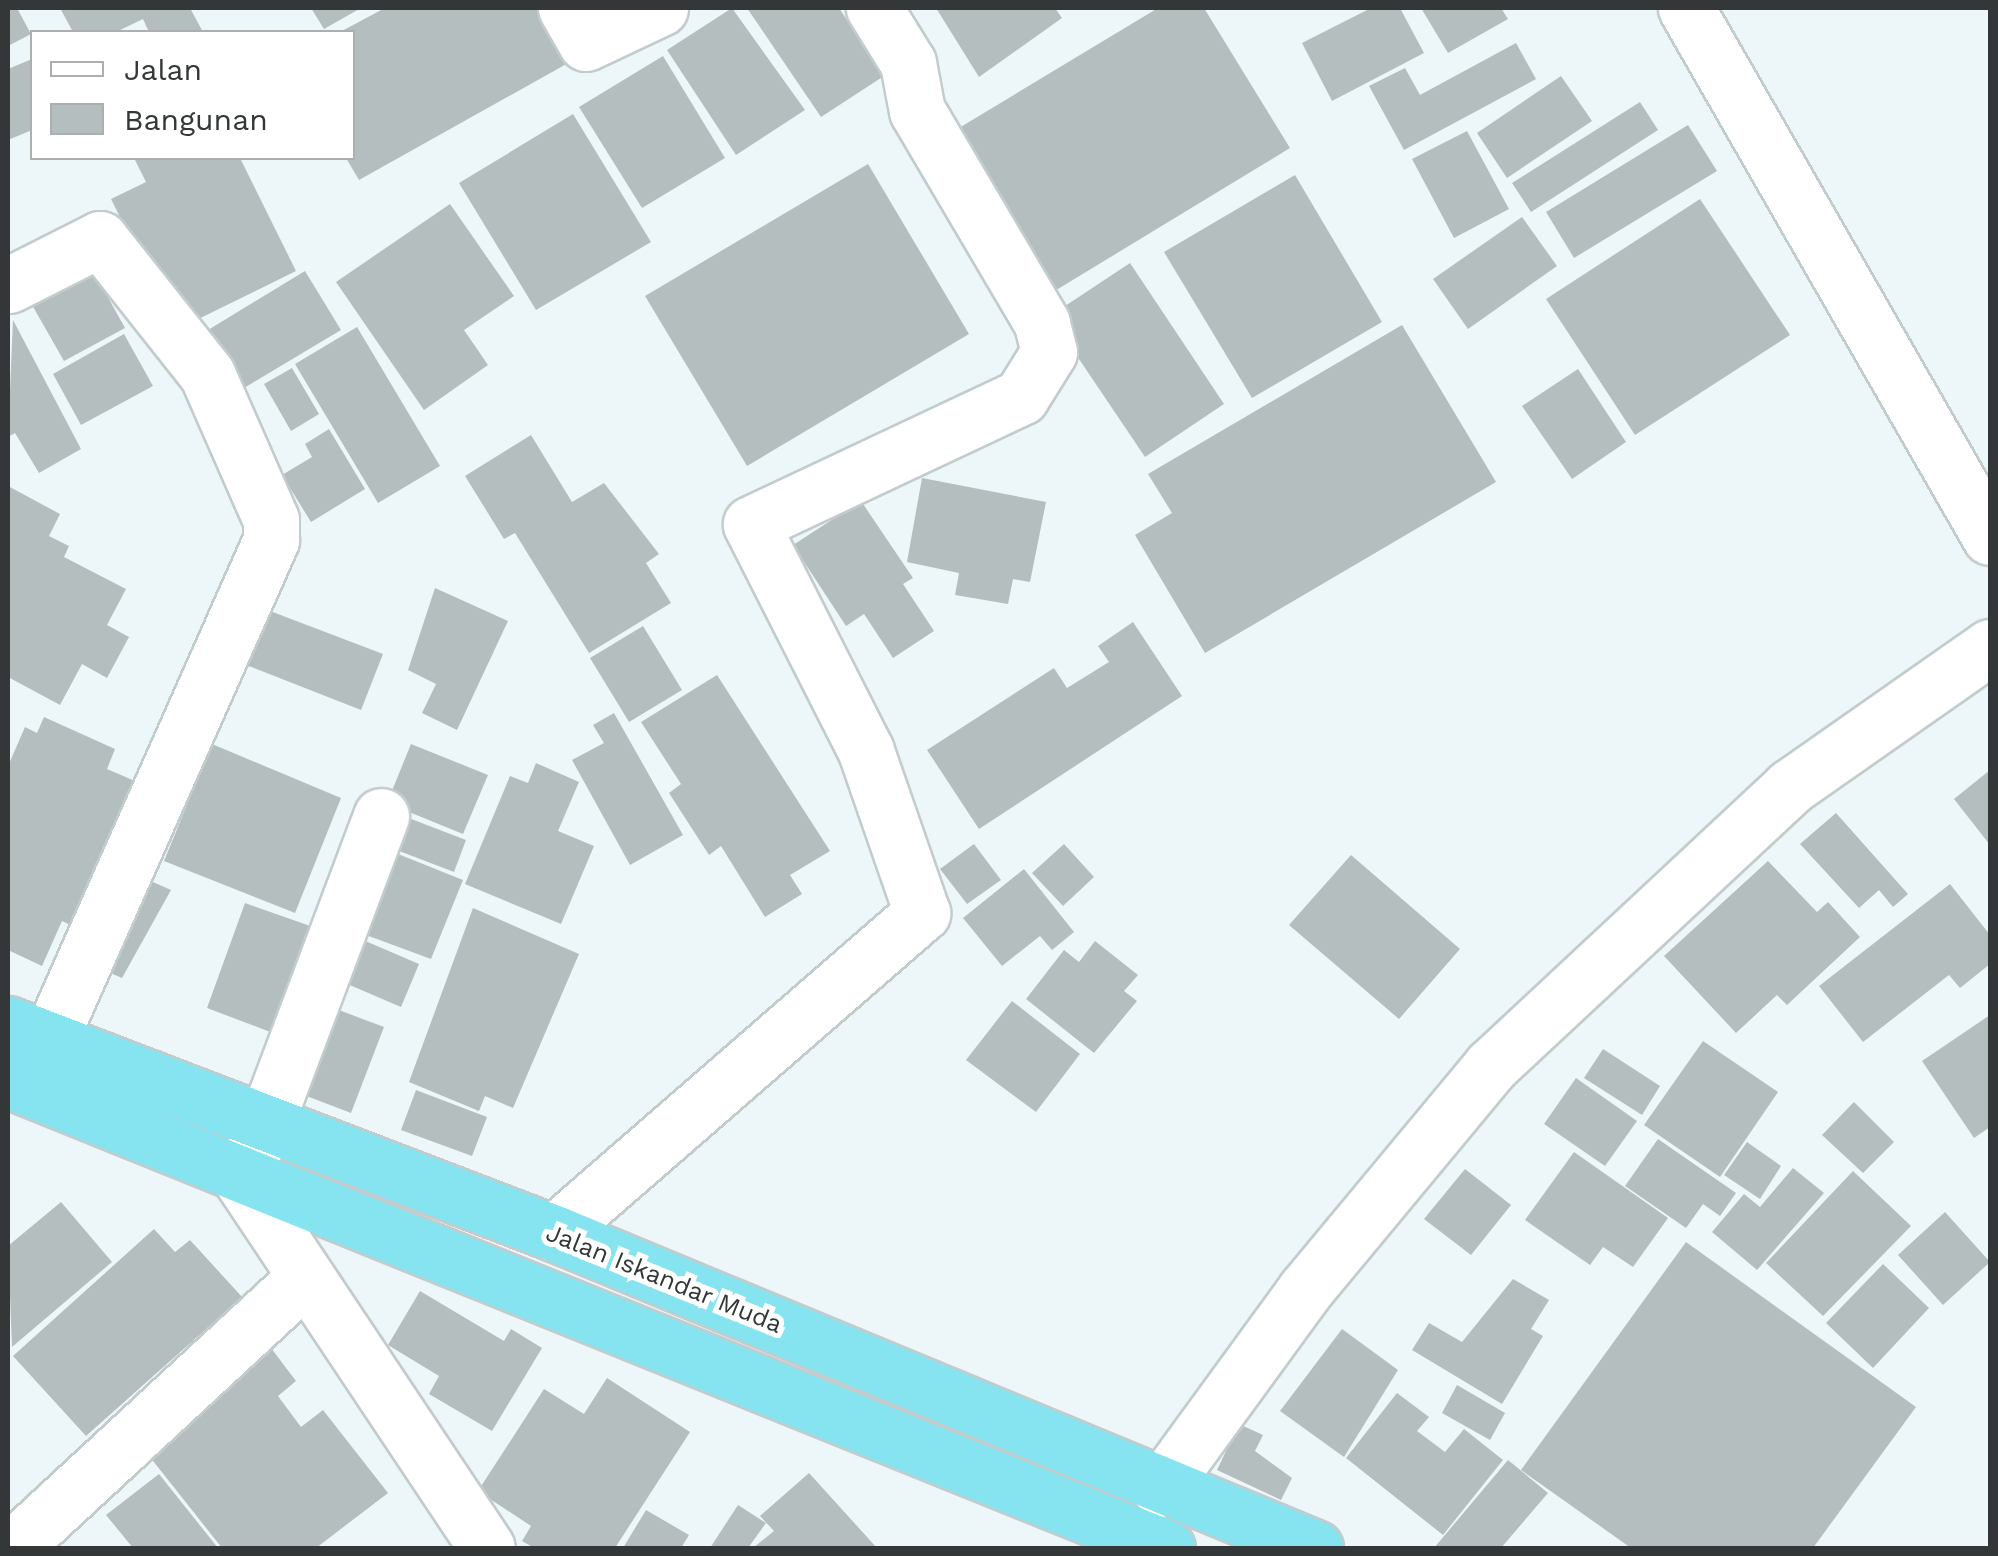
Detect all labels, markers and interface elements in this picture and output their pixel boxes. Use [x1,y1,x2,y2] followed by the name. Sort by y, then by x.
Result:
[30,30,355,160] legend
[124,52,202,87] text: Jalan
[124,102,268,137] text: Bangunan
[541,1218,787,1340] street label: Jalan Iskandar Muda

